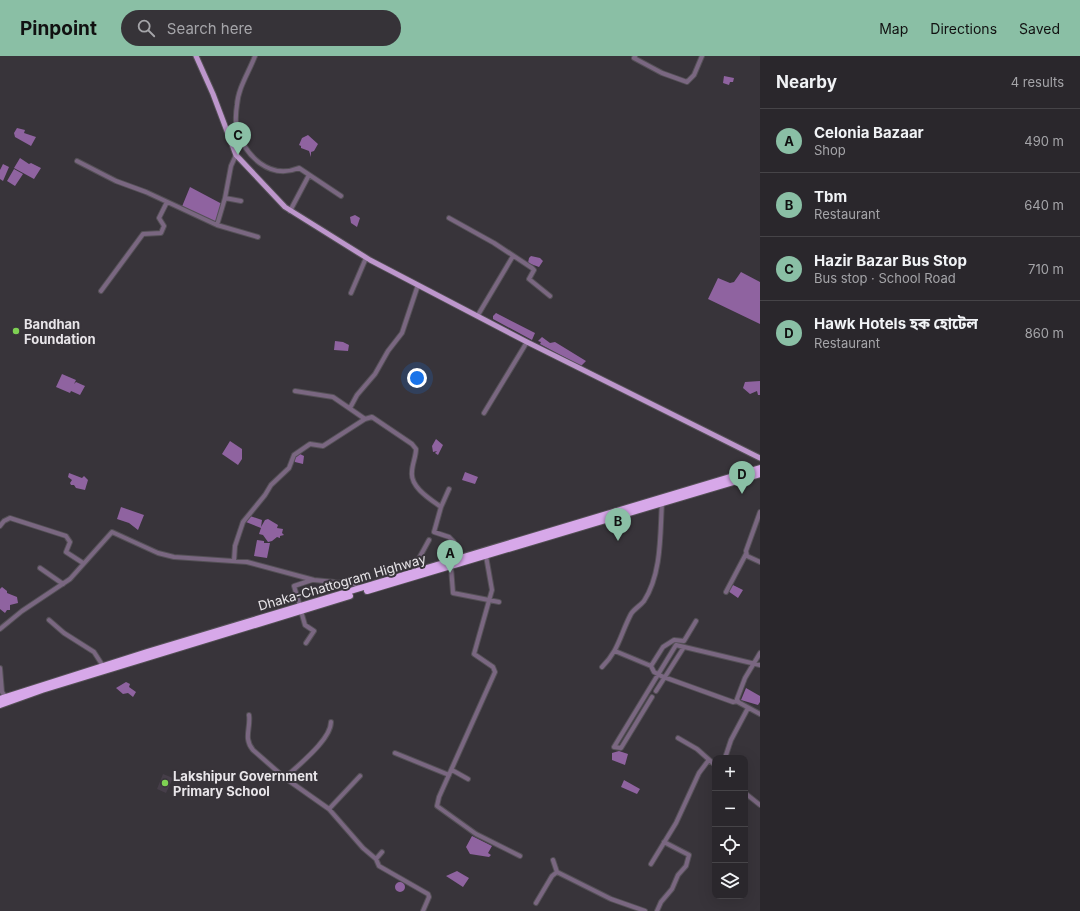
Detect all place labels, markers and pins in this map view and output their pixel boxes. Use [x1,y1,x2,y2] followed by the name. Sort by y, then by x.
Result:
[225,122,251,155] pin: C
[24,316,96,347] place label: Bandhan Foundation
[11,326,21,336] marker: Bandhan Foundation
[729,461,755,494] pin: D
[605,508,631,541] pin: B
[437,540,463,573] pin: A
[173,768,318,799] place label: Lakshipur Government Primary School
[160,778,170,788] marker: Lakshipur Government Primary School

